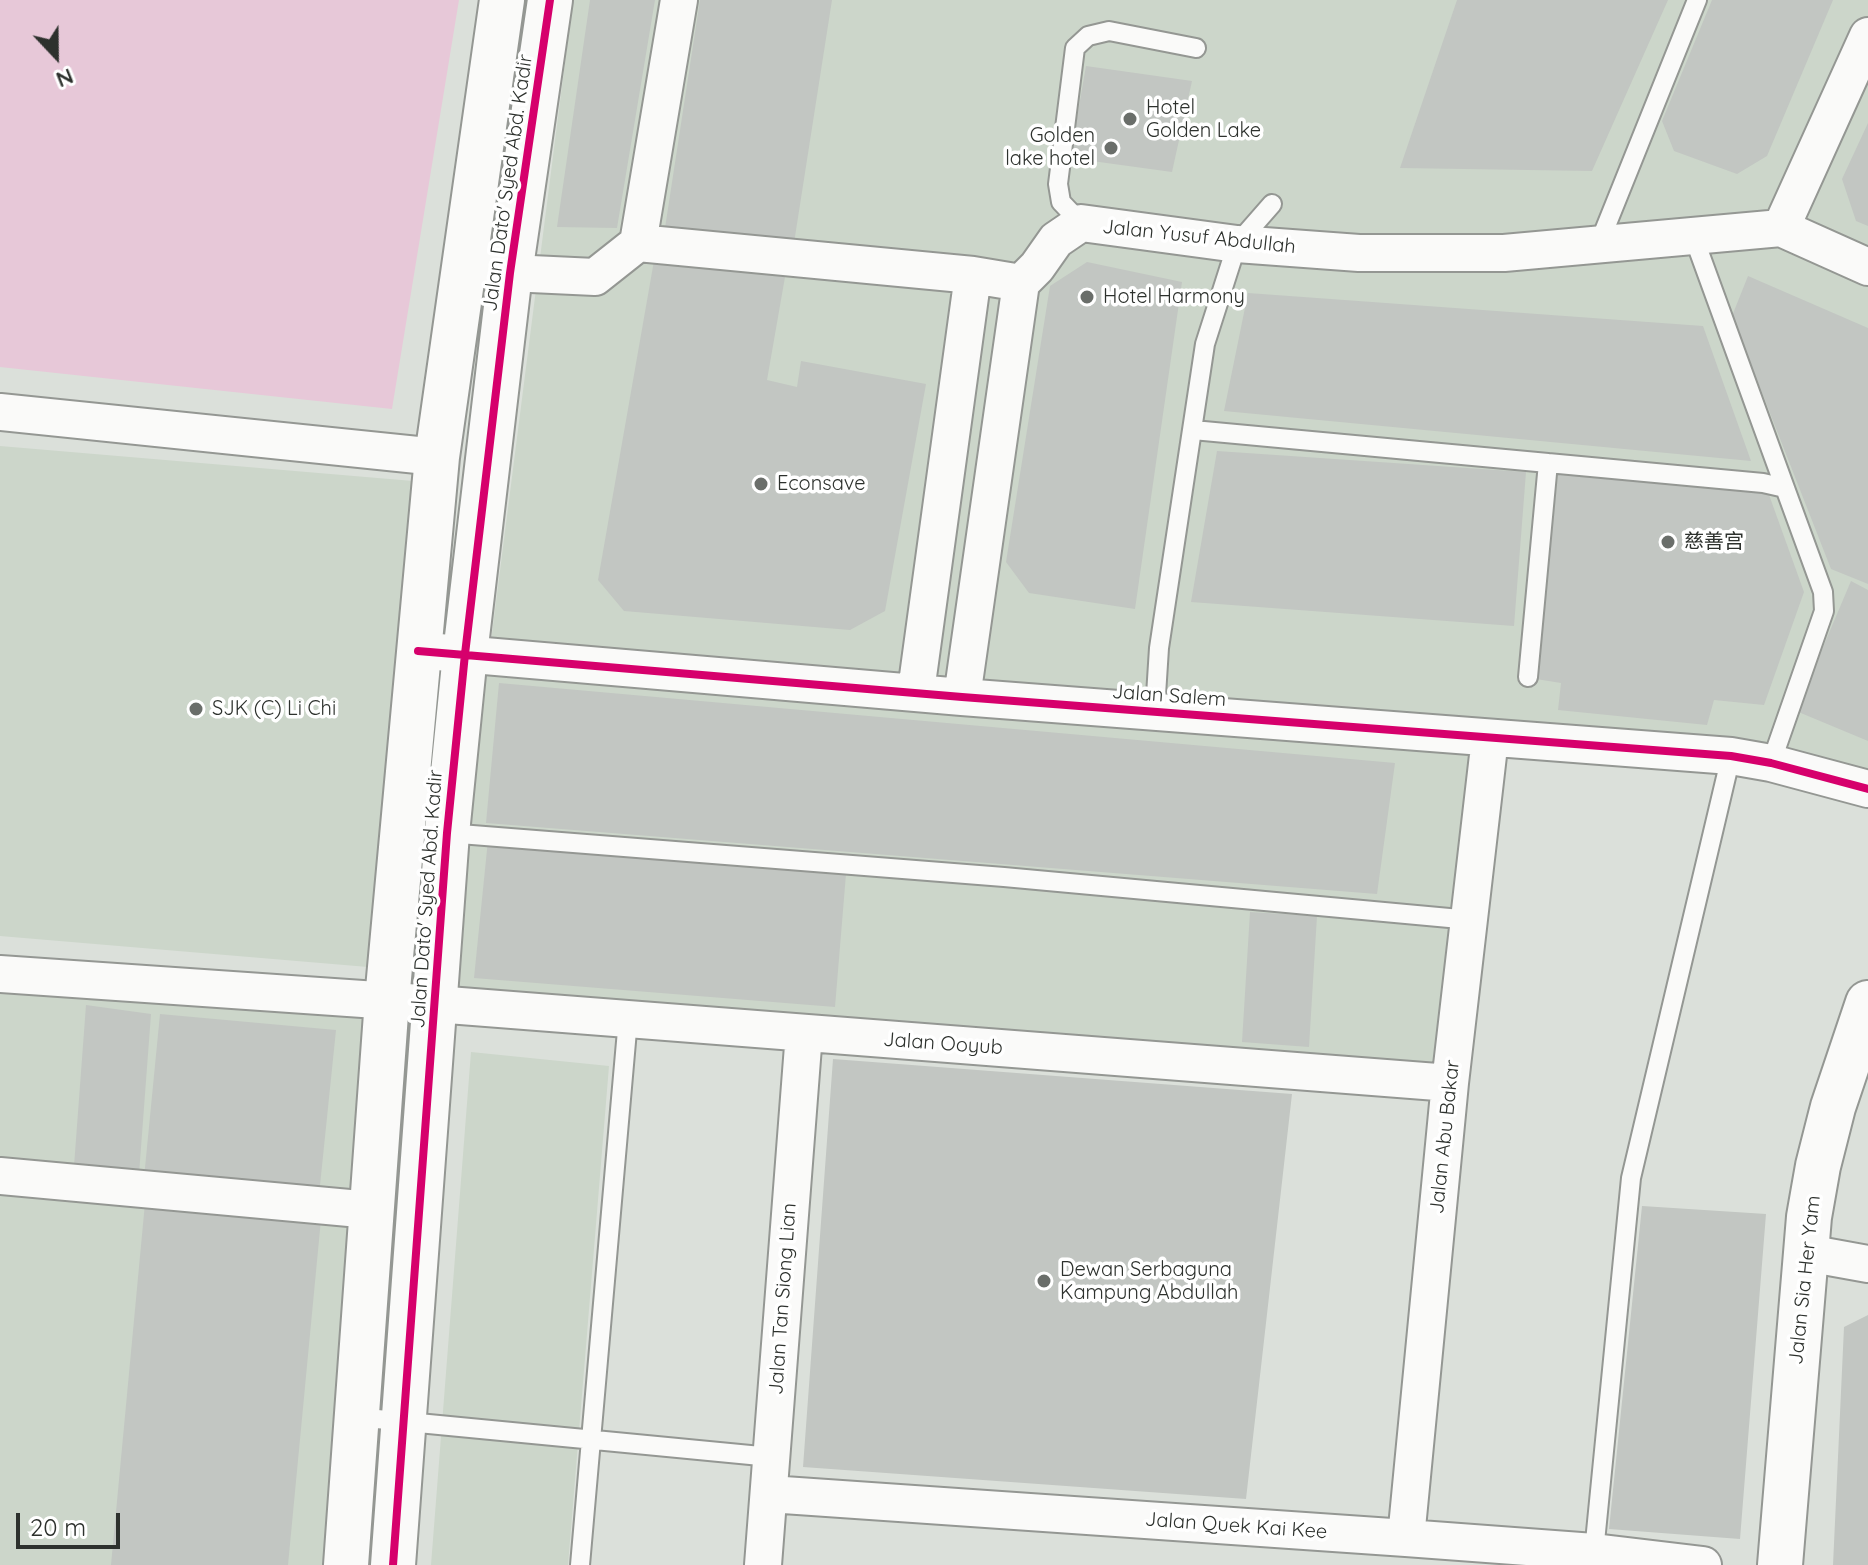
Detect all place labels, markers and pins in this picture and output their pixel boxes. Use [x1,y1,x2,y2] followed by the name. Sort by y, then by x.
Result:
[1146,96,1261,143] place label: Hotel Golden Lake
[1121,110,1139,128] marker: Hotel Golden Lake
[1005,124,1095,171] place label: Golden lake hotel
[1102,139,1120,157] marker: Golden lake hotel
[1103,285,1245,309] place label: Hotel Harmony
[1078,288,1096,306] marker: Hotel Harmony
[777,472,865,496] place label: Econsave
[752,475,770,493] marker: Econsave
[1684,530,1744,554] place label: 慈善宫
[1659,533,1677,551] marker: 慈善宫
[212,697,336,721] place label: SJK (C) Li Chi
[187,700,205,718] marker: SJK (C) Li Chi
[1060,1258,1238,1305] place label: Dewan Serbaguna Kampung Abdullah
[1035,1272,1053,1290] marker: Dewan Serbaguna Kampung Abdullah

